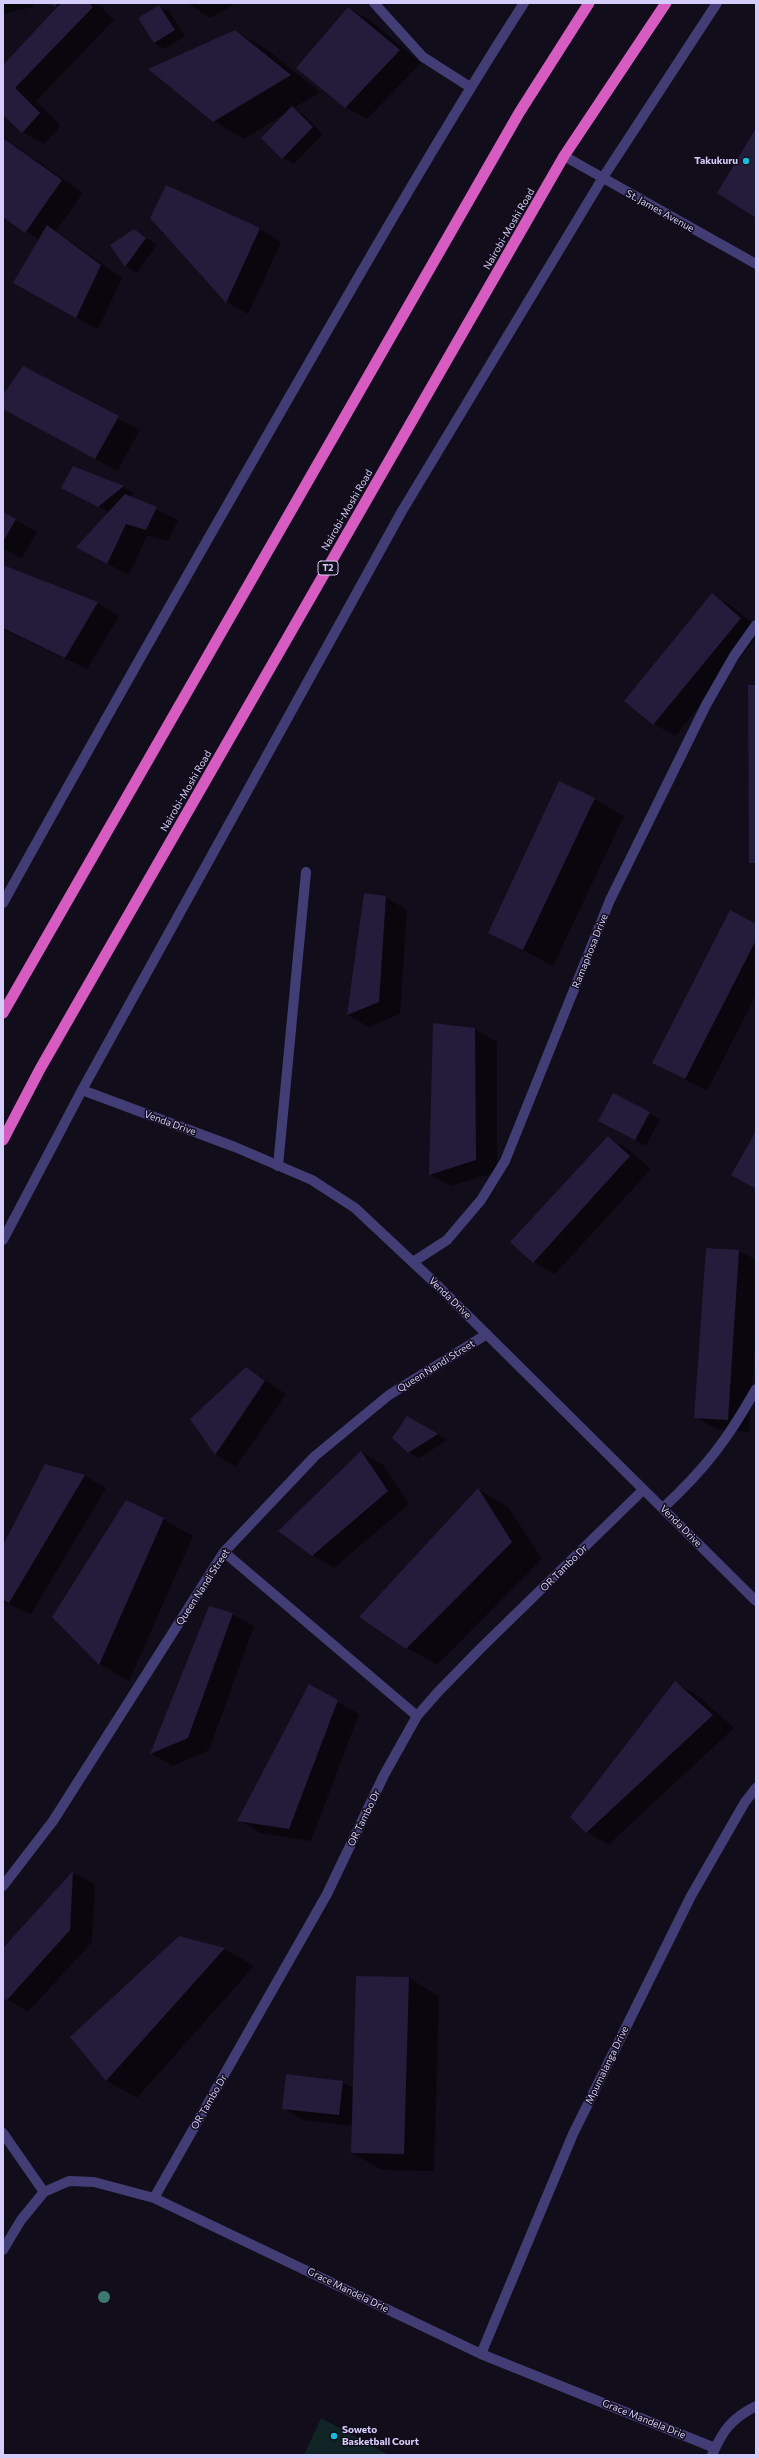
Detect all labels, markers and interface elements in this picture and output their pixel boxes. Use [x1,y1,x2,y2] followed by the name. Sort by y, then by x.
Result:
[694,155,738,167] place label: Takukuru
[741,156,751,166] marker: Takukuru
[481,186,537,272] street label: Nairobi-Moshi Road
[624,187,696,235] street label: St. James Avenue
[319,467,375,553] street label: Nairobi-Moshi Road
[318,561,338,575] road number: T2
[158,748,214,834] street label: Nairobi-Moshi Road
[570,912,610,990] street label: Ramaphosa Drive
[142,1108,198,1138] street label: Venda Drive
[426,1275,474,1321] street label: Venda Drive
[395,1337,477,1395] street label: Queen Nandi Street
[658,1503,704,1549] street label: Venda Drive
[538,1542,590,1594] street label: OR Tambo Dr
[174,1546,232,1628] street label: Queen Nandi Street
[345,1788,383,1848] street label: OR Tambo Dr
[583,2024,631,2106] street label: Mpumalanga Drive
[188,2072,230,2132] street label: OR Tambo Dr
[305,2265,391,2315] street label: Grace Mandela Drie
[601,2397,687,2441] street label: Grace Mandela Drie
[342,2424,419,2448] place label: Soweto Basketball Court
[329,2431,339,2441] marker: Soweto Basketball Court

